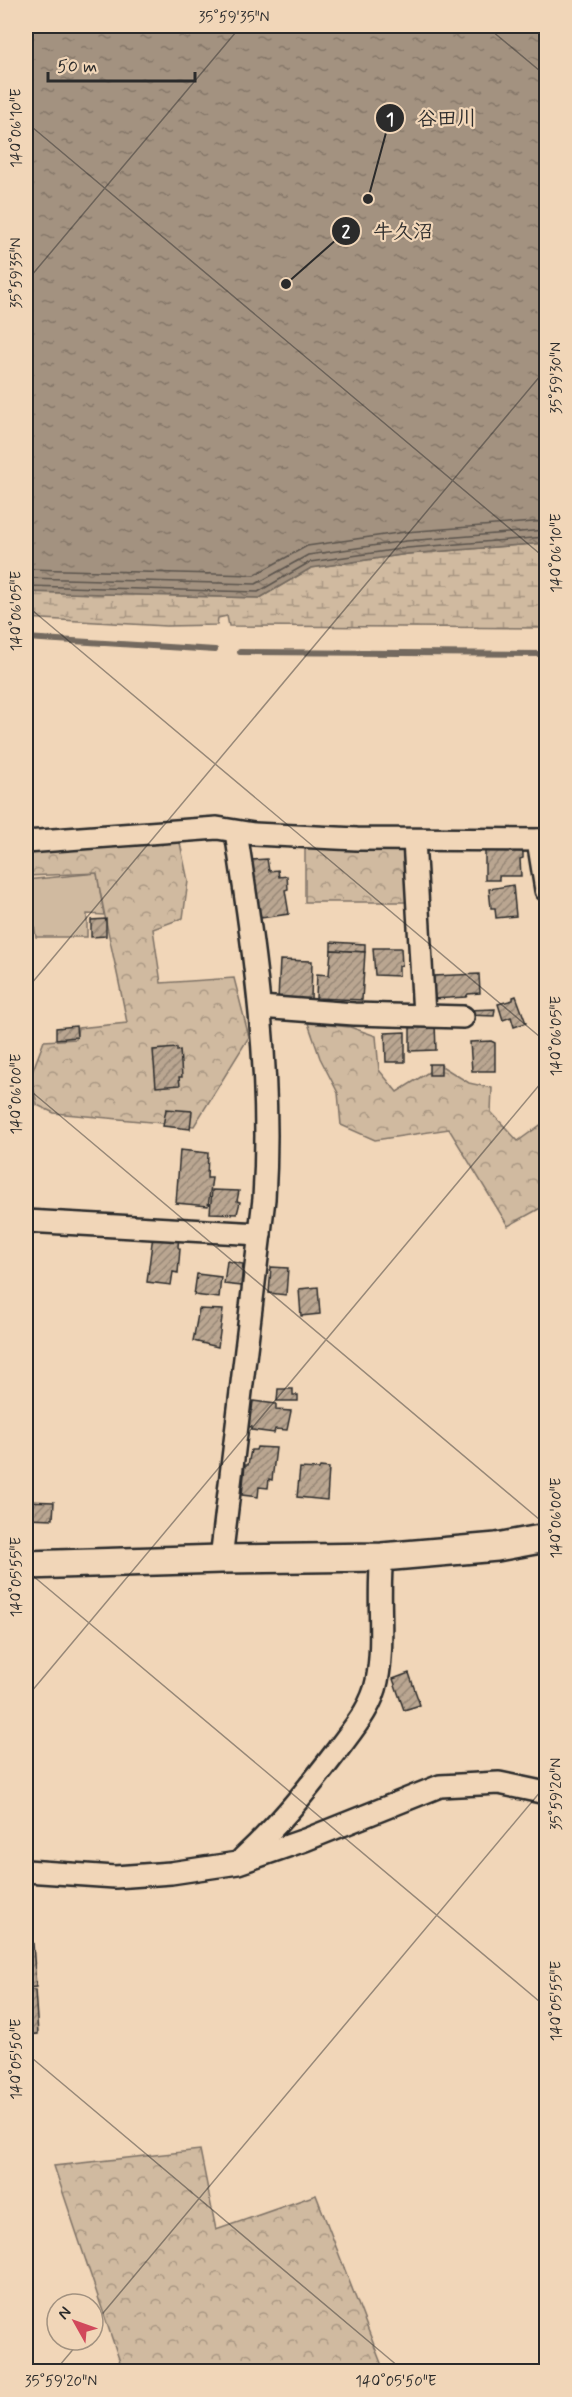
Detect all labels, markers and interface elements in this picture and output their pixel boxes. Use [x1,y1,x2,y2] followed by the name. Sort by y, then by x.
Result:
[198,8,270,28] text: 35°59'35"N
[48,45,195,83] scale bar
[57,55,97,79] text: 50 m
[7,88,27,168] text: 140°06'10"E
[375,99,489,137] callout: 谷田川
[417,106,477,133] text: 谷田川
[386,108,394,132] text: 1
[331,212,445,250] callout: 牛久沼
[373,219,433,246] text: 牛久沼
[342,220,351,244] text: 2
[7,237,27,309] text: 35°59'35"N
[547,342,567,414] text: 35°59'30"N
[547,513,567,593] text: 140°06'10"E
[7,571,27,651] text: 140°06'05"E
[547,996,567,1076] text: 140°06'05"E
[7,1053,27,1134] text: 140°06'00"E
[547,1477,567,1558] text: 140°06'00"E
[7,1536,27,1617] text: 140°05'55"E
[547,1758,567,1830] text: 35°59'20"N
[547,1960,567,2041] text: 140°05'55"E
[7,2018,27,2100] text: 140°05'50"E
[45,2292,105,2352] north arrow
[53,2302,76,2324] text: N
[25,2372,97,2392] text: 35°59'20"N
[355,2372,437,2392] text: 140°05'50"E

